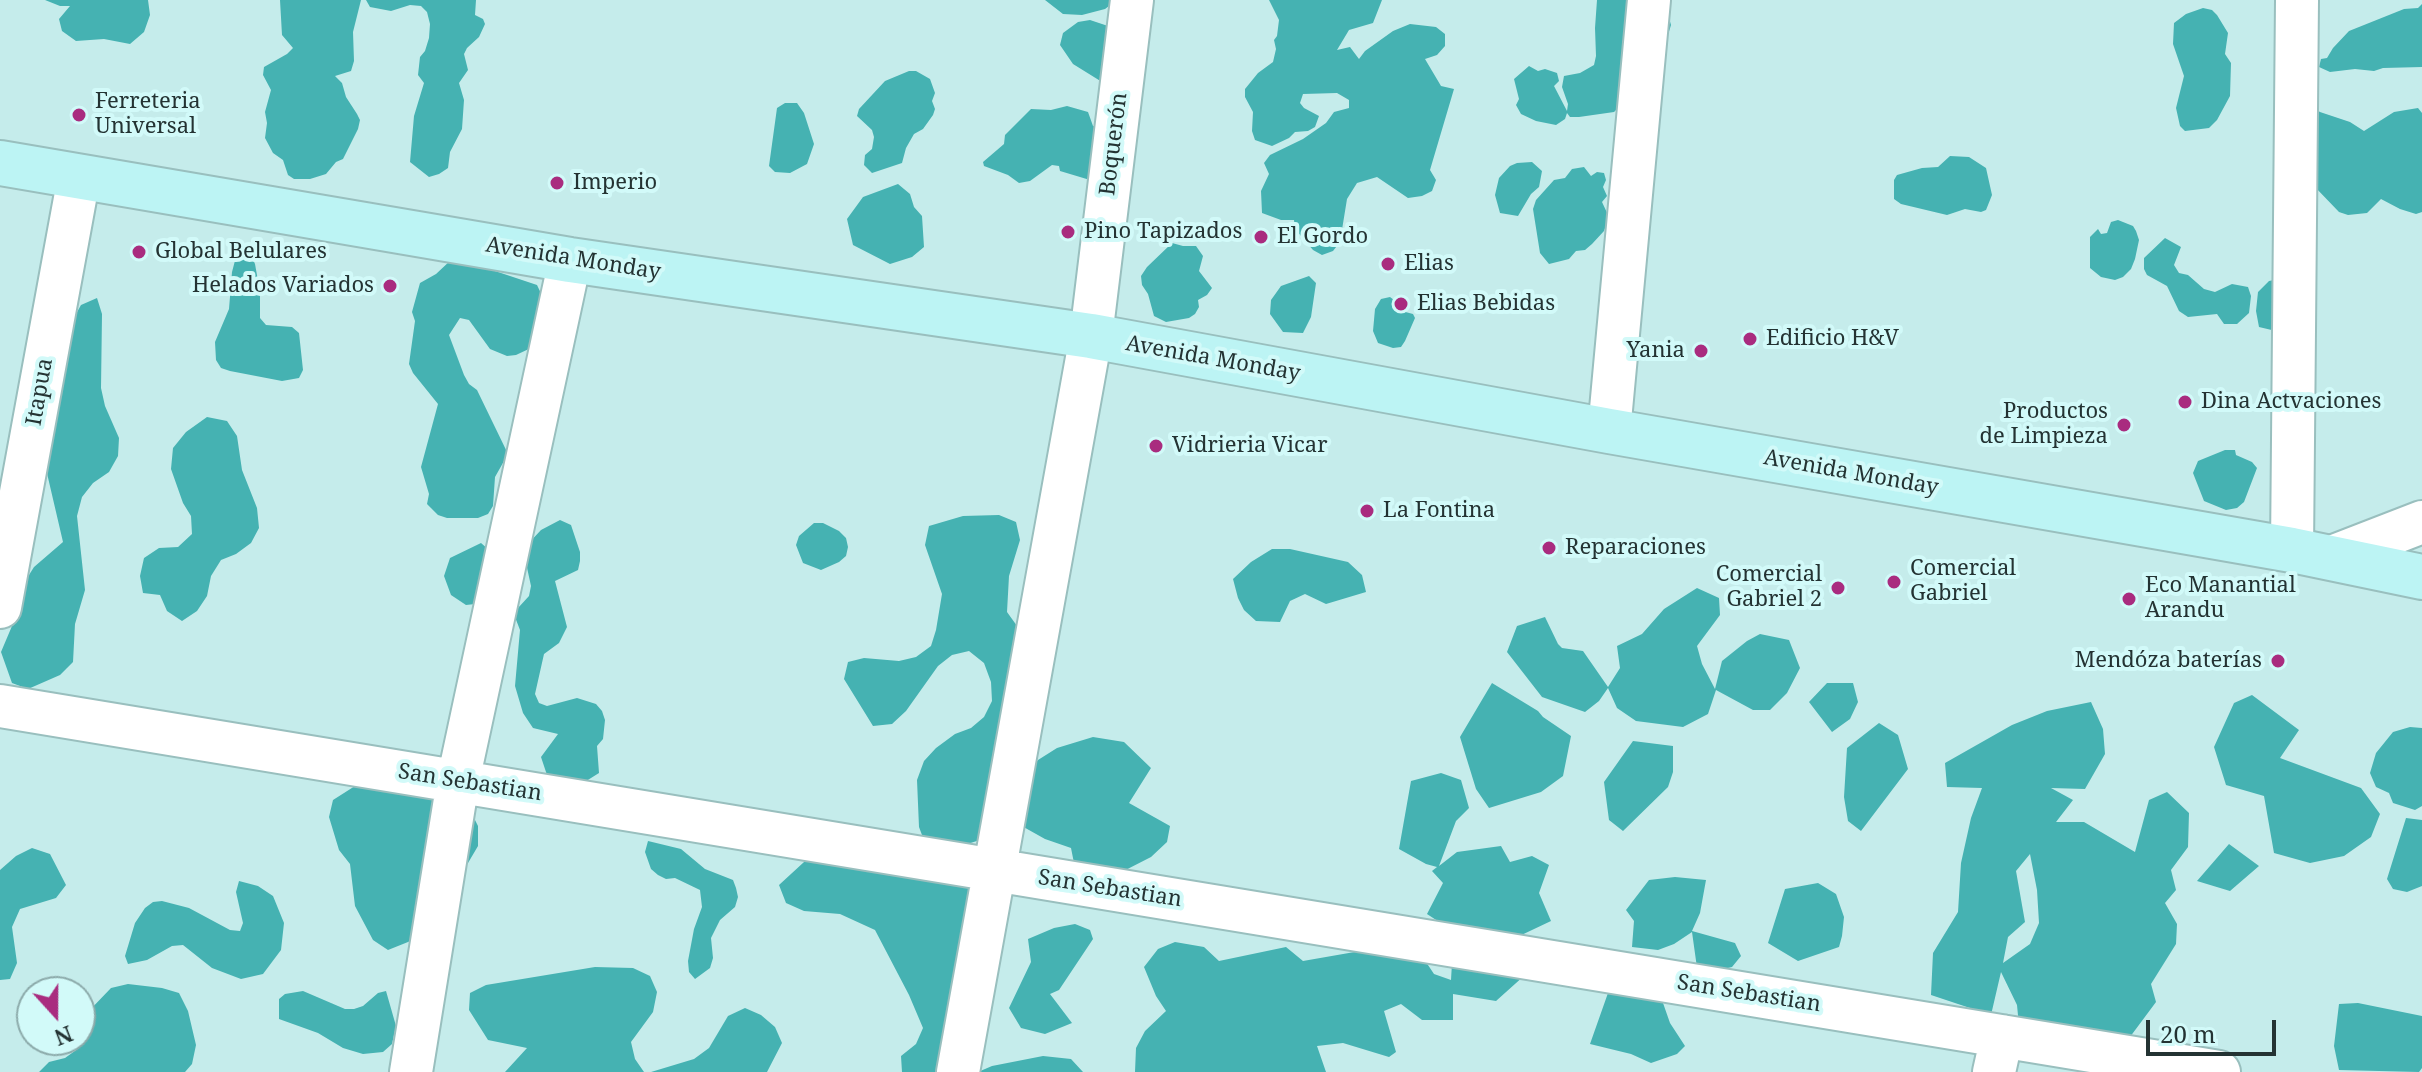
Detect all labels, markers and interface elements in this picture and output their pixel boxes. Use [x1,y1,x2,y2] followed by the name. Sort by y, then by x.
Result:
[95,89,201,140] place label: Ferreteria Universal
[1095,91,1133,197] street label: Boquerón
[70,106,88,124] marker: Ferreteria Universal
[573,170,657,196] place label: Imperio
[548,174,566,192] marker: Imperio
[1084,219,1242,245] place label: Pino Tapizados
[1059,223,1077,241] marker: Pino Tapizados
[1277,224,1368,250] place label: El Gordo
[1252,228,1270,246] marker: El Gordo
[484,232,662,286] street label: Avenida Monday
[155,239,327,265] place label: Global Belulares
[130,243,148,261] marker: Global Belulares
[1404,251,1454,277] place label: Elias
[1379,255,1397,273] marker: Elias
[192,273,374,299] place label: Helados Variados
[381,277,399,295] marker: Helados Variados
[1417,291,1555,317] place label: Elias Bebidas
[1392,295,1410,313] marker: Elias Bebidas
[1766,326,1899,352] place label: Edificio H&V
[1741,330,1759,348] marker: Edificio H&V
[1124,331,1302,387] street label: Avenida Monday
[1627,338,1685,364] place label: Yania
[1692,342,1710,360] marker: Yania
[21,356,59,428] street label: Itapua
[2201,389,2382,415] place label: Dina Actvaciones
[2176,393,2194,411] marker: Dina Actvaciones
[1980,399,2108,450] place label: Productos de Limpieza
[2115,416,2133,434] marker: Productos de Limpieza
[1172,433,1328,459] place label: Vidrieria Vicar
[1147,437,1165,455] marker: Vidrieria Vicar
[1762,445,1940,501] street label: Avenida Monday
[1383,498,1495,524] place label: La Fontina
[1358,502,1376,520] marker: La Fontina
[1565,535,1706,561] place label: Reparaciones
[1540,539,1558,557] marker: Reparaciones
[1910,556,2016,608] place label: Comercial Gabriel
[1716,562,1822,614] place label: Comercial Gabriel 2
[1885,573,1903,591] marker: Comercial Gabriel
[2145,573,2296,624] place label: Eco Manantial Arandu
[1829,579,1847,597] marker: Comercial Gabriel 2
[2120,590,2138,608] marker: Eco Manantial Arandu
[2075,648,2262,674] place label: Mendóza baterías
[2269,652,2287,670] marker: Mendóza baterías
[396,759,544,807] street label: San Sebastian
[1036,865,1184,913] street label: San Sebastian
[1675,970,1823,1018] street label: San Sebastian
[16,976,96,1056] north arrow
[2150,1004,2280,1054] scale bar
[2160,1017,2216,1050] text: 20 m
[50,1019,77,1054] text: N

